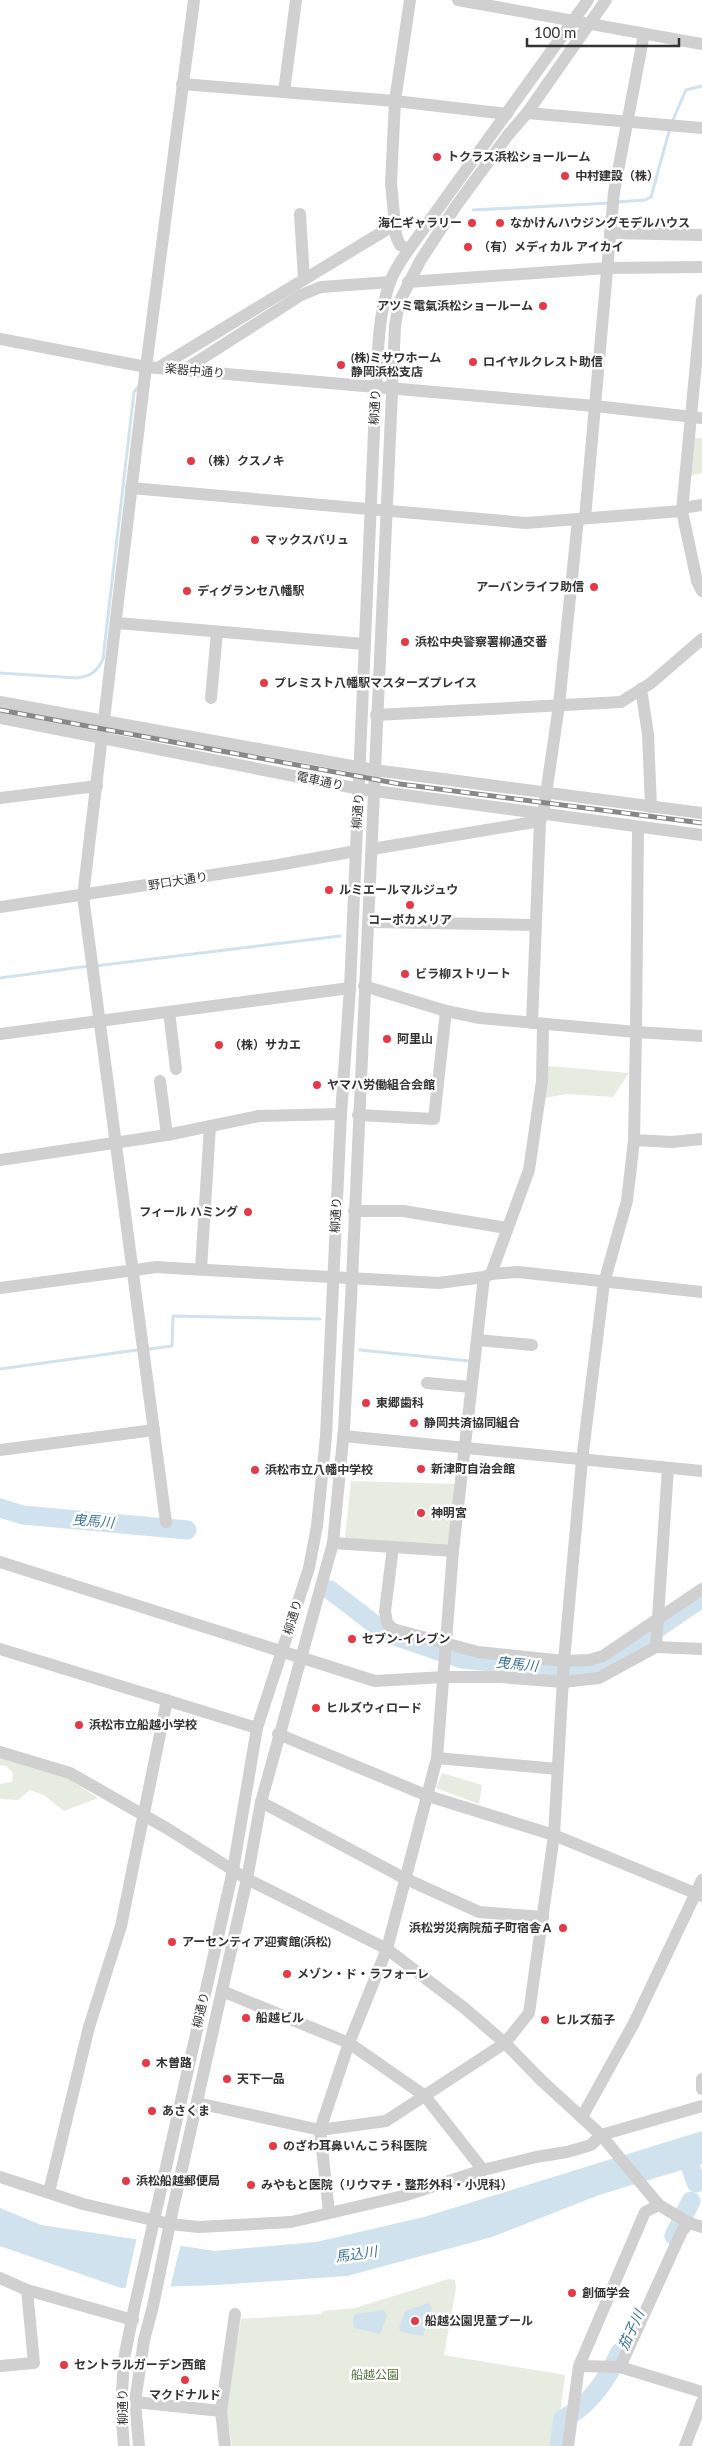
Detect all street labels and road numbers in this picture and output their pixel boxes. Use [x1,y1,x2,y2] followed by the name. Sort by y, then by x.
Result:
[164,360,226,381] street label: 楽器中通り
[366,389,383,425] street label: 柳通り
[295,768,345,793] street label: 電車通り
[349,792,366,829] street label: 柳通り
[147,868,209,893] street label: 野口大通り
[327,1197,344,1233] street label: 柳通り
[280,1597,305,1636] street label: 柳通り
[189,1991,212,2029] street label: 柳通り
[115,2389,130,2425] street label: 柳通り

